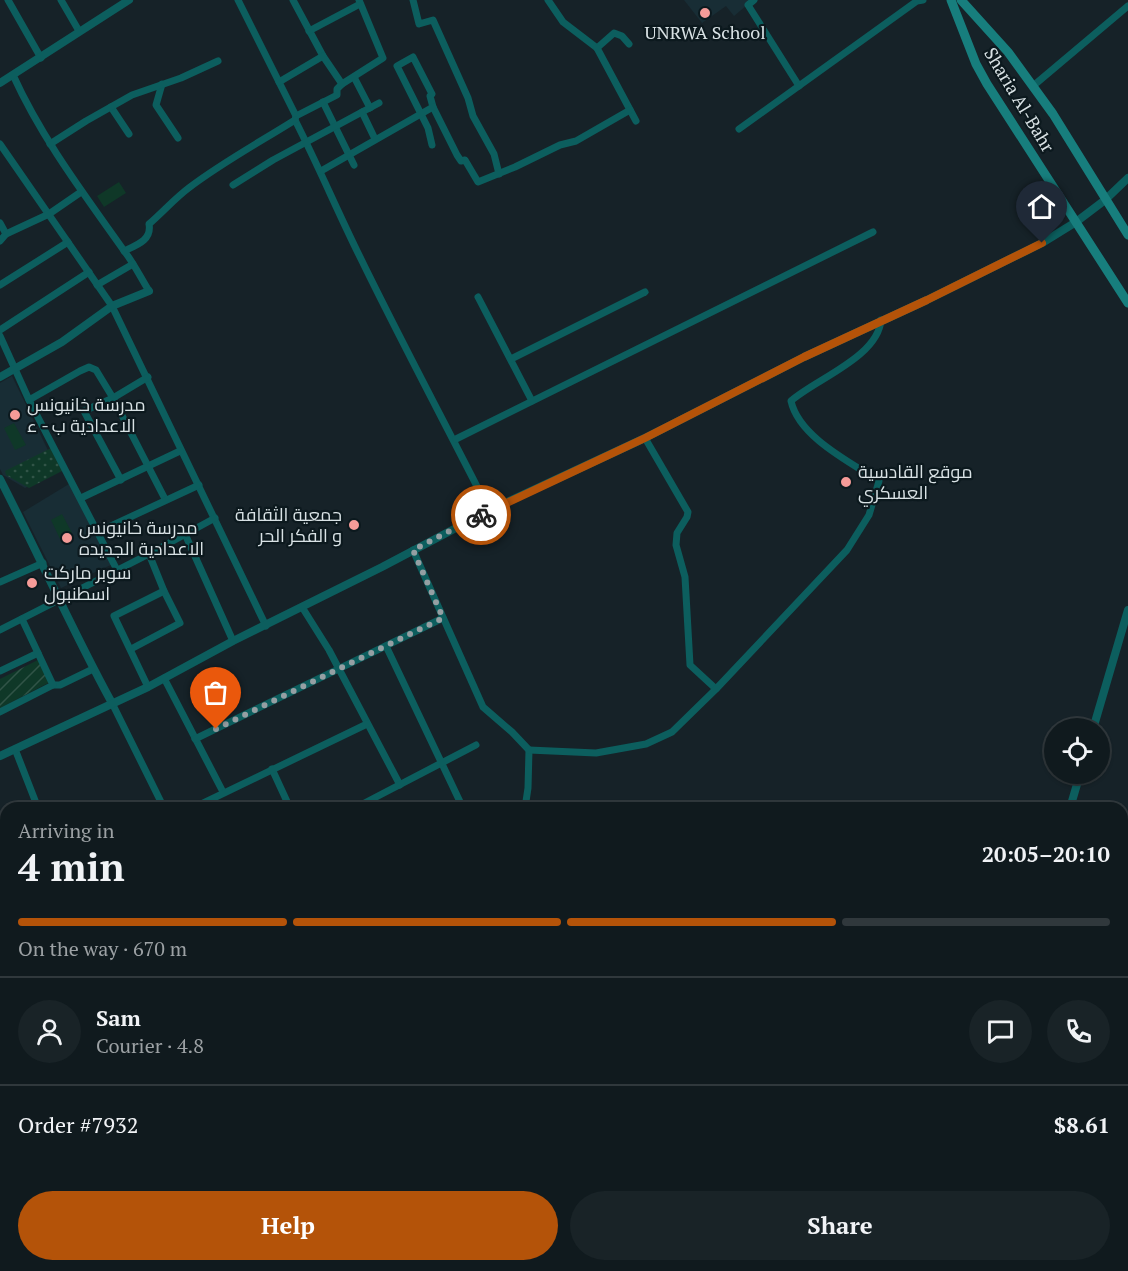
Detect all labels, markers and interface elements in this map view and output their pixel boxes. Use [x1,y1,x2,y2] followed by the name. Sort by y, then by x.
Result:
[698,6,712,20] marker: UNRWA School
[644,20,766,44] place label: UNRWA School
[979,43,1061,156] street label: Sharia Al-Bahr
[1016,181,1067,243] pin
[1025,190,1058,223] icon: home
[27,392,146,437] place label: مدرسة خانيونس الاعدادية ب - ء
[8,408,22,422] marker: مدرسة خانيونس الاعدادية ب - ء
[858,459,973,507] place label: موقع القادسية العسكري
[839,475,853,489] marker: موقع القادسية العسكري
[451,485,511,545] courier
[465,499,498,532] icon: bike
[235,502,342,547] place label: جمعية الثقافة و الفكر الحر
[79,515,204,560] place label: مدرسة خانيونس الاعدادية الجديده
[347,518,361,532] marker: جمعية الثقافة و الفكر الحر
[60,531,74,545] marker: مدرسة خانيونس الاعدادية الجديده
[44,560,131,605] place label: سوبر ماركت اسطنبول
[25,576,39,590] marker: سوبر ماركت اسطنبول
[190,667,241,729] pin
[199,676,232,709] icon: bag
[1044,718,1110,784] map controls
[1044,718,1110,784] button: locate
[18,817,114,844] text: Arriving in
[982,839,1110,868] text: 20:05–20:10
[18,840,125,892] text: 4 min
[18,935,187,962] text: On the way · 670 m
[18,1000,81,1063] button: person
[969,1000,1032,1063] button: chat
[1047,1000,1110,1063] button: phone
[96,1003,141,1032] text: Sam
[96,1032,204,1059] text: Courier · 4.8
[18,1110,138,1139] text: Order #7932
[1054,1110,1110,1139] text: $8.61
[18,1191,558,1260] button: Help
[570,1191,1110,1260] button: Share

